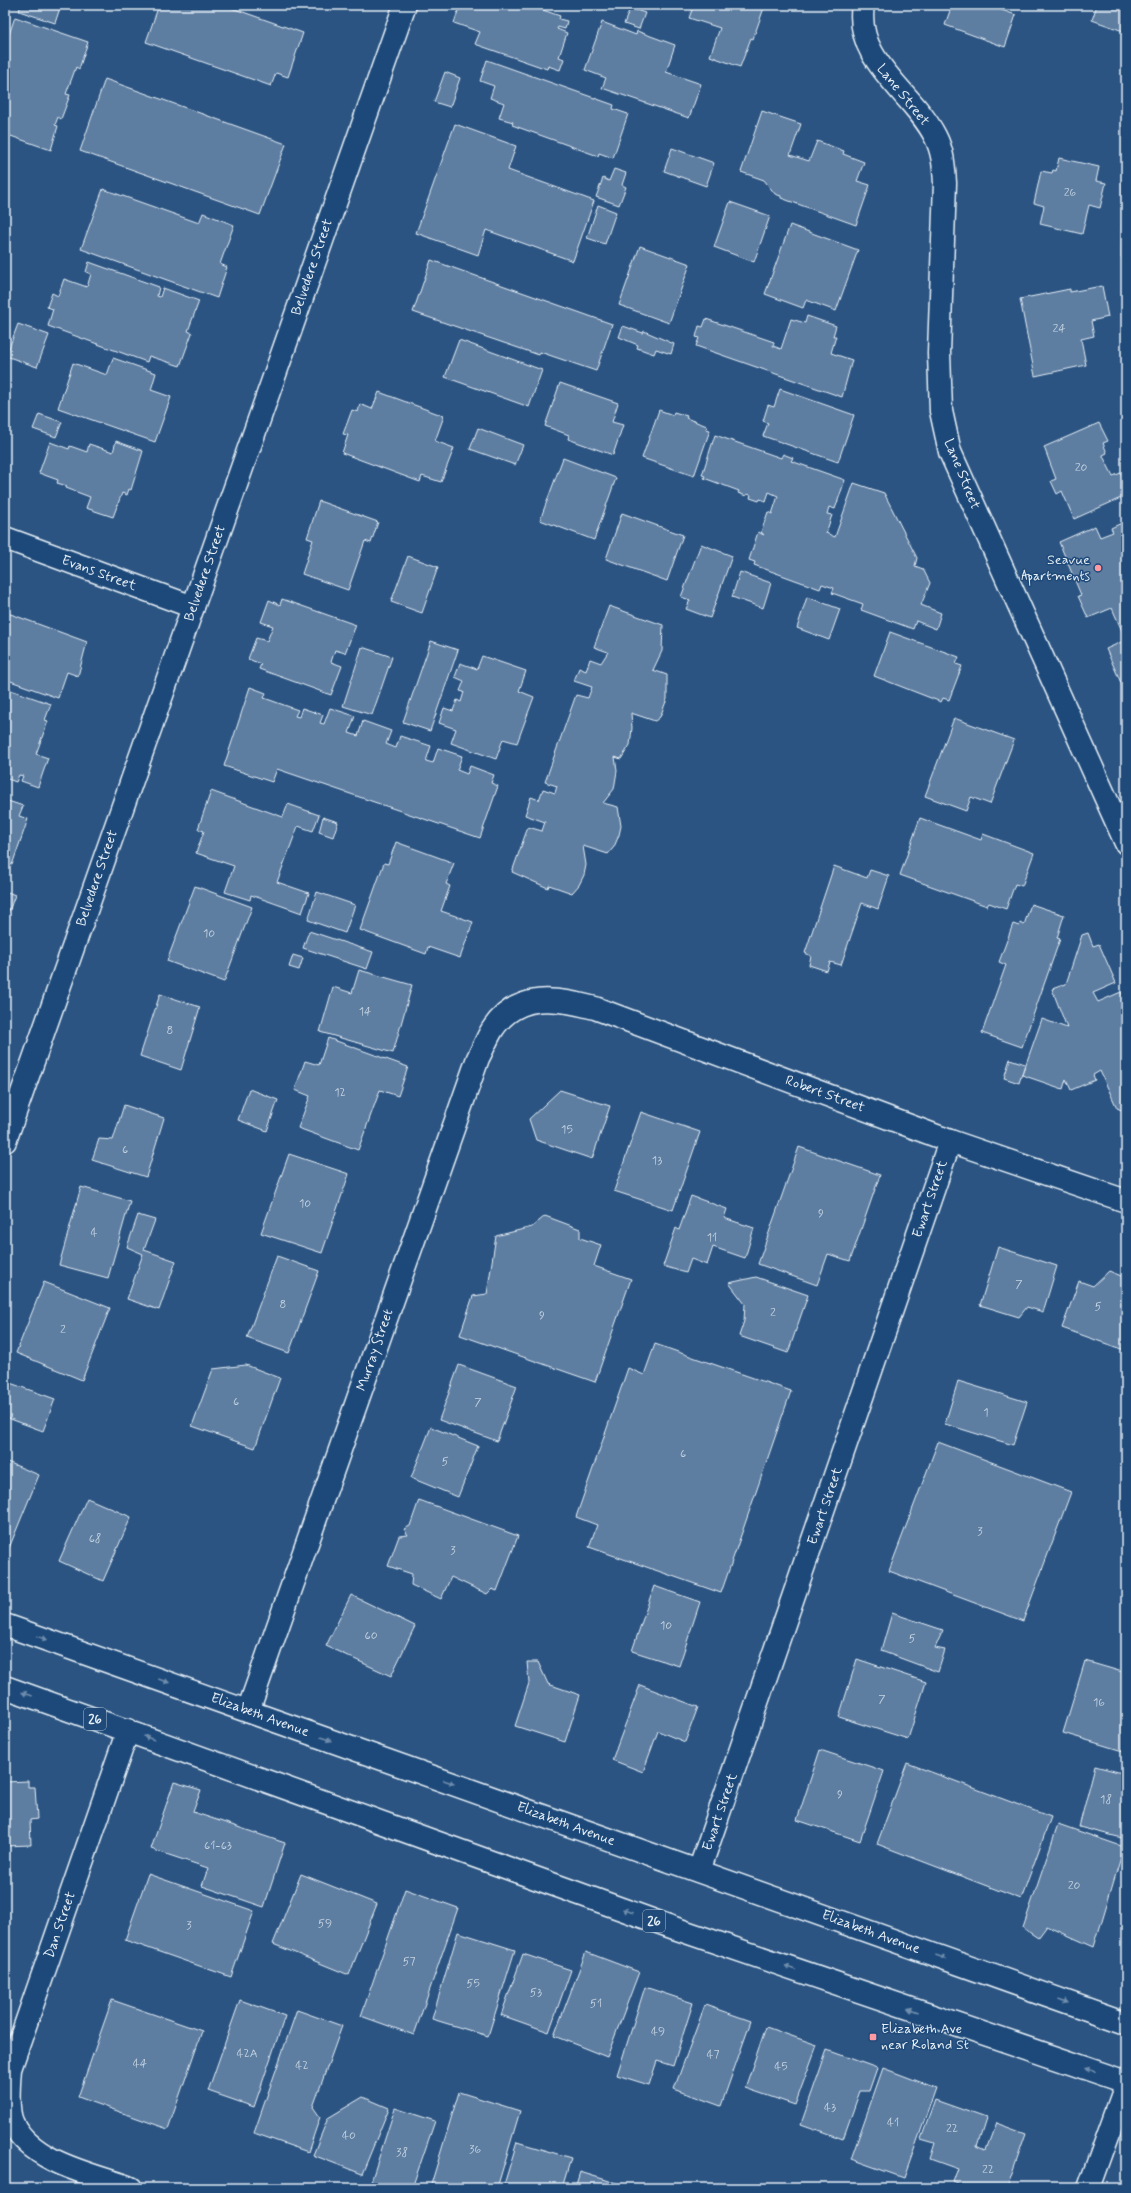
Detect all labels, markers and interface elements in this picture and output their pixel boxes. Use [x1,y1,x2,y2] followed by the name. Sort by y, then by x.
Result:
[873,60,934,130] street label: Lane Street
[1064,185,1077,201] house number: 26
[287,216,337,318] street label: Belvedere Street
[1052,321,1066,337] house number: 24
[940,436,984,512] street label: Lane Street
[1075,460,1088,476] house number: 20
[180,522,230,624] street label: Belvedere Street
[59,551,140,595] street label: Evans Street
[1021,551,1090,586] place label: Seavue Apartments
[1093,563,1103,573] marker: Seavue Apartments
[72,827,122,929] street label: Belvedere Street
[203,926,215,942] house number: 10
[359,1004,371,1020] house number: 14
[167,1023,173,1039] house number: 8
[783,1071,868,1117] street label: Robert Street
[334,1085,346,1101] house number: 12
[561,1122,573,1138] house number: 15
[122,1142,128,1158] house number: 6
[652,1153,662,1169] house number: 13
[908,1157,952,1240] street label: Ewart Street
[299,1196,311,1212] house number: 10
[818,1206,824,1222] house number: 9
[91,1225,98,1241] house number: 4
[707,1230,717,1246] house number: 11
[1015,1277,1023,1293] house number: 7
[280,1297,286,1313] house number: 8
[1094,1299,1102,1315] house number: 5
[770,1305,776,1321] house number: 2
[353,1307,397,1393] street label: Murray Street
[539,1308,545,1324] house number: 9
[60,1322,66,1338] house number: 2
[233,1394,239,1410] house number: 6
[474,1395,482,1411] house number: 7
[983,1405,989,1421] house number: 1
[680,1446,686,1462] house number: 6
[441,1454,449,1470] house number: 5
[803,1464,847,1547] street label: Ewart Street
[977,1524,983,1540] house number: 3
[89,1531,101,1547] house number: 68
[450,1543,456,1559] house number: 3
[660,1618,672,1634] house number: 10
[364,1628,378,1644] house number: 60
[908,1631,916,1647] house number: 5
[36,1635,48,1641] one-way arrow
[159,1679,171,1685] one-way arrow
[208,1689,312,1741] street label: Elizabeth Avenue
[20,1691,32,1697] one-way arrow
[878,1692,886,1708] house number: 7
[1093,1695,1105,1711] house number: 16
[84,1708,106,1730] road number: 26
[143,1734,155,1740] one-way arrow
[321,1736,333,1742] one-way arrow
[698,1770,742,1853] street label: Ewart Street
[443,1780,455,1786] one-way arrow
[837,1787,843,1803] house number: 9
[1100,1792,1112,1808] house number: 18
[514,1798,618,1850] street label: Elizabeth Avenue
[204,1838,232,1854] house number: 61-63
[1068,1878,1081,1894] house number: 20
[40,1889,80,1961] street label: Dan Street
[819,1906,923,1958] street label: Elizabeth Avenue
[621,1908,633,1914] one-way arrow
[643,1910,665,1932] road number: 26
[318,1916,332,1932] house number: 59
[186,1918,192,1934] house number: 3
[402,1954,416,1970] house number: 57
[936,1954,948,1960] one-way arrow
[784,1964,796,1970] one-way arrow
[466,1976,480,1992] house number: 55
[530,1985,542,2001] house number: 53
[590,1996,602,2012] house number: 51
[1058,1998,1070,2004] one-way arrow
[907,2006,919,2012] one-way arrow
[881,2020,969,2054] place label: Elizabeth Ave near Roland St
[651,2024,665,2040] house number: 49
[868,2032,878,2042] marker: Elizabeth Ave near Roland St
[236,2046,258,2062] house number: 42A
[706,2047,720,2063] house number: 47
[133,2056,147,2072] house number: 44
[295,2058,309,2074] house number: 42
[774,2059,788,2075] house number: 45
[1083,2067,1095,2073] one-way arrow
[824,2100,836,2116] house number: 43
[887,2115,899,2131] house number: 41
[946,2121,958,2137] house number: 22
[342,2128,356,2144] house number: 40
[469,2142,481,2158] house number: 36
[396,2145,408,2161] house number: 38
[982,2162,994,2178] house number: 22

